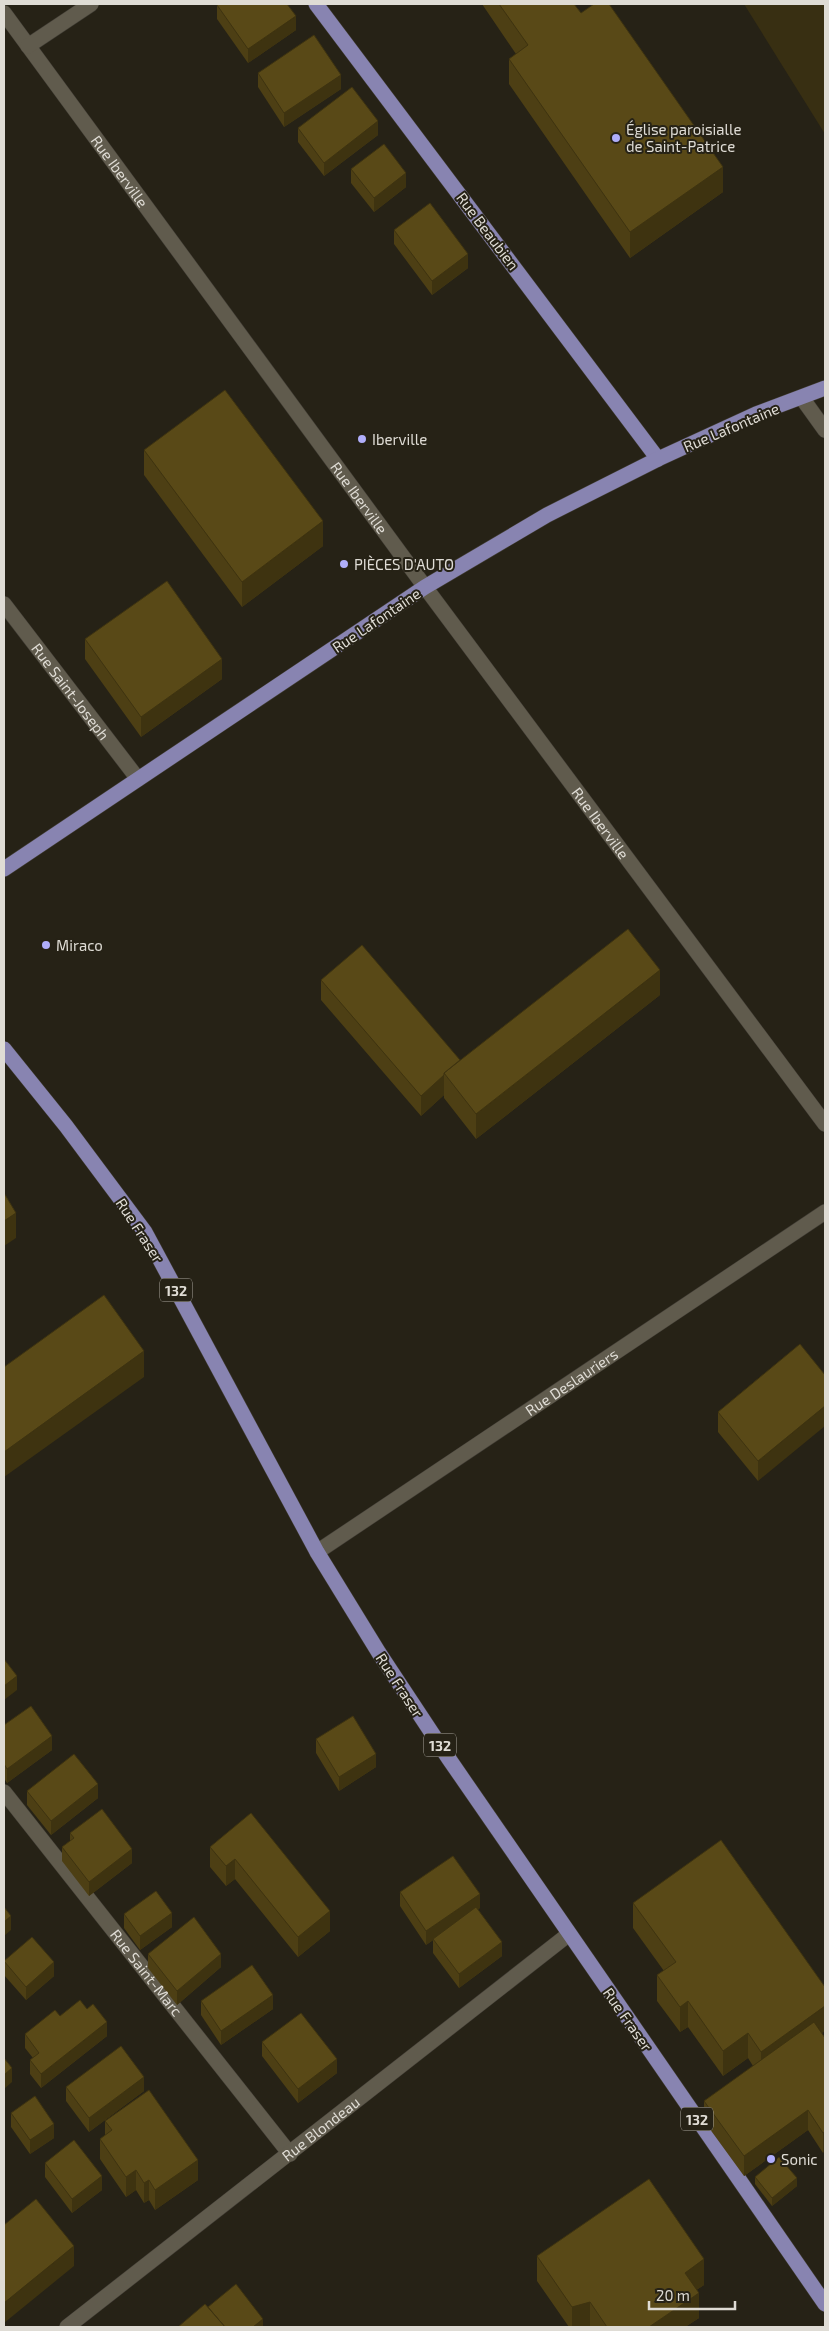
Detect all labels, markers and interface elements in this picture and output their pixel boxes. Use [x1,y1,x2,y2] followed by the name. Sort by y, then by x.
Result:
[626,120,742,155] place label: Église paroisialle de Saint-Patrice
[88,132,152,210] street label: Rue Iberville
[610,132,622,144] marker: Église paroisialle de Saint-Patrice
[453,189,523,273] street label: Rue Beaubien
[680,399,782,455] street label: Rue Lafontaine
[372,430,427,448] place label: Iberville
[356,433,368,445] marker: Iberville
[327,458,392,537] street label: Rue Iberville
[354,555,454,573] place label: PIÈCES D'AUTO
[338,558,350,570] marker: PIÈCES D'AUTO
[329,584,423,656] street label: Rue Lafontaine
[28,639,114,743] street label: Rue Saint-Joseph
[568,784,633,862] street label: Rue Iberville
[56,936,103,954] place label: Miraco
[40,939,52,951] marker: Miraco
[113,1194,167,1266] street label: Rue Fraser
[160,1278,192,1302] road number: 132
[522,1344,621,1419] street label: Rue Deslauriers
[373,1649,427,1721] street label: Rue Fraser
[424,1734,456,1756] road number: 132
[107,1926,186,2019] street label: Rue Saint-Marc
[600,1984,656,2054] street label: Rue Fraser
[278,2093,363,2164] street label: Rue Blondeau
[681,2108,713,2130] road number: 132
[781,2150,818,2168] place label: Sonic
[765,2153,777,2165] marker: Sonic
[649,2278,735,2310] scale bar
[656,2286,690,2304] text: 20 m

